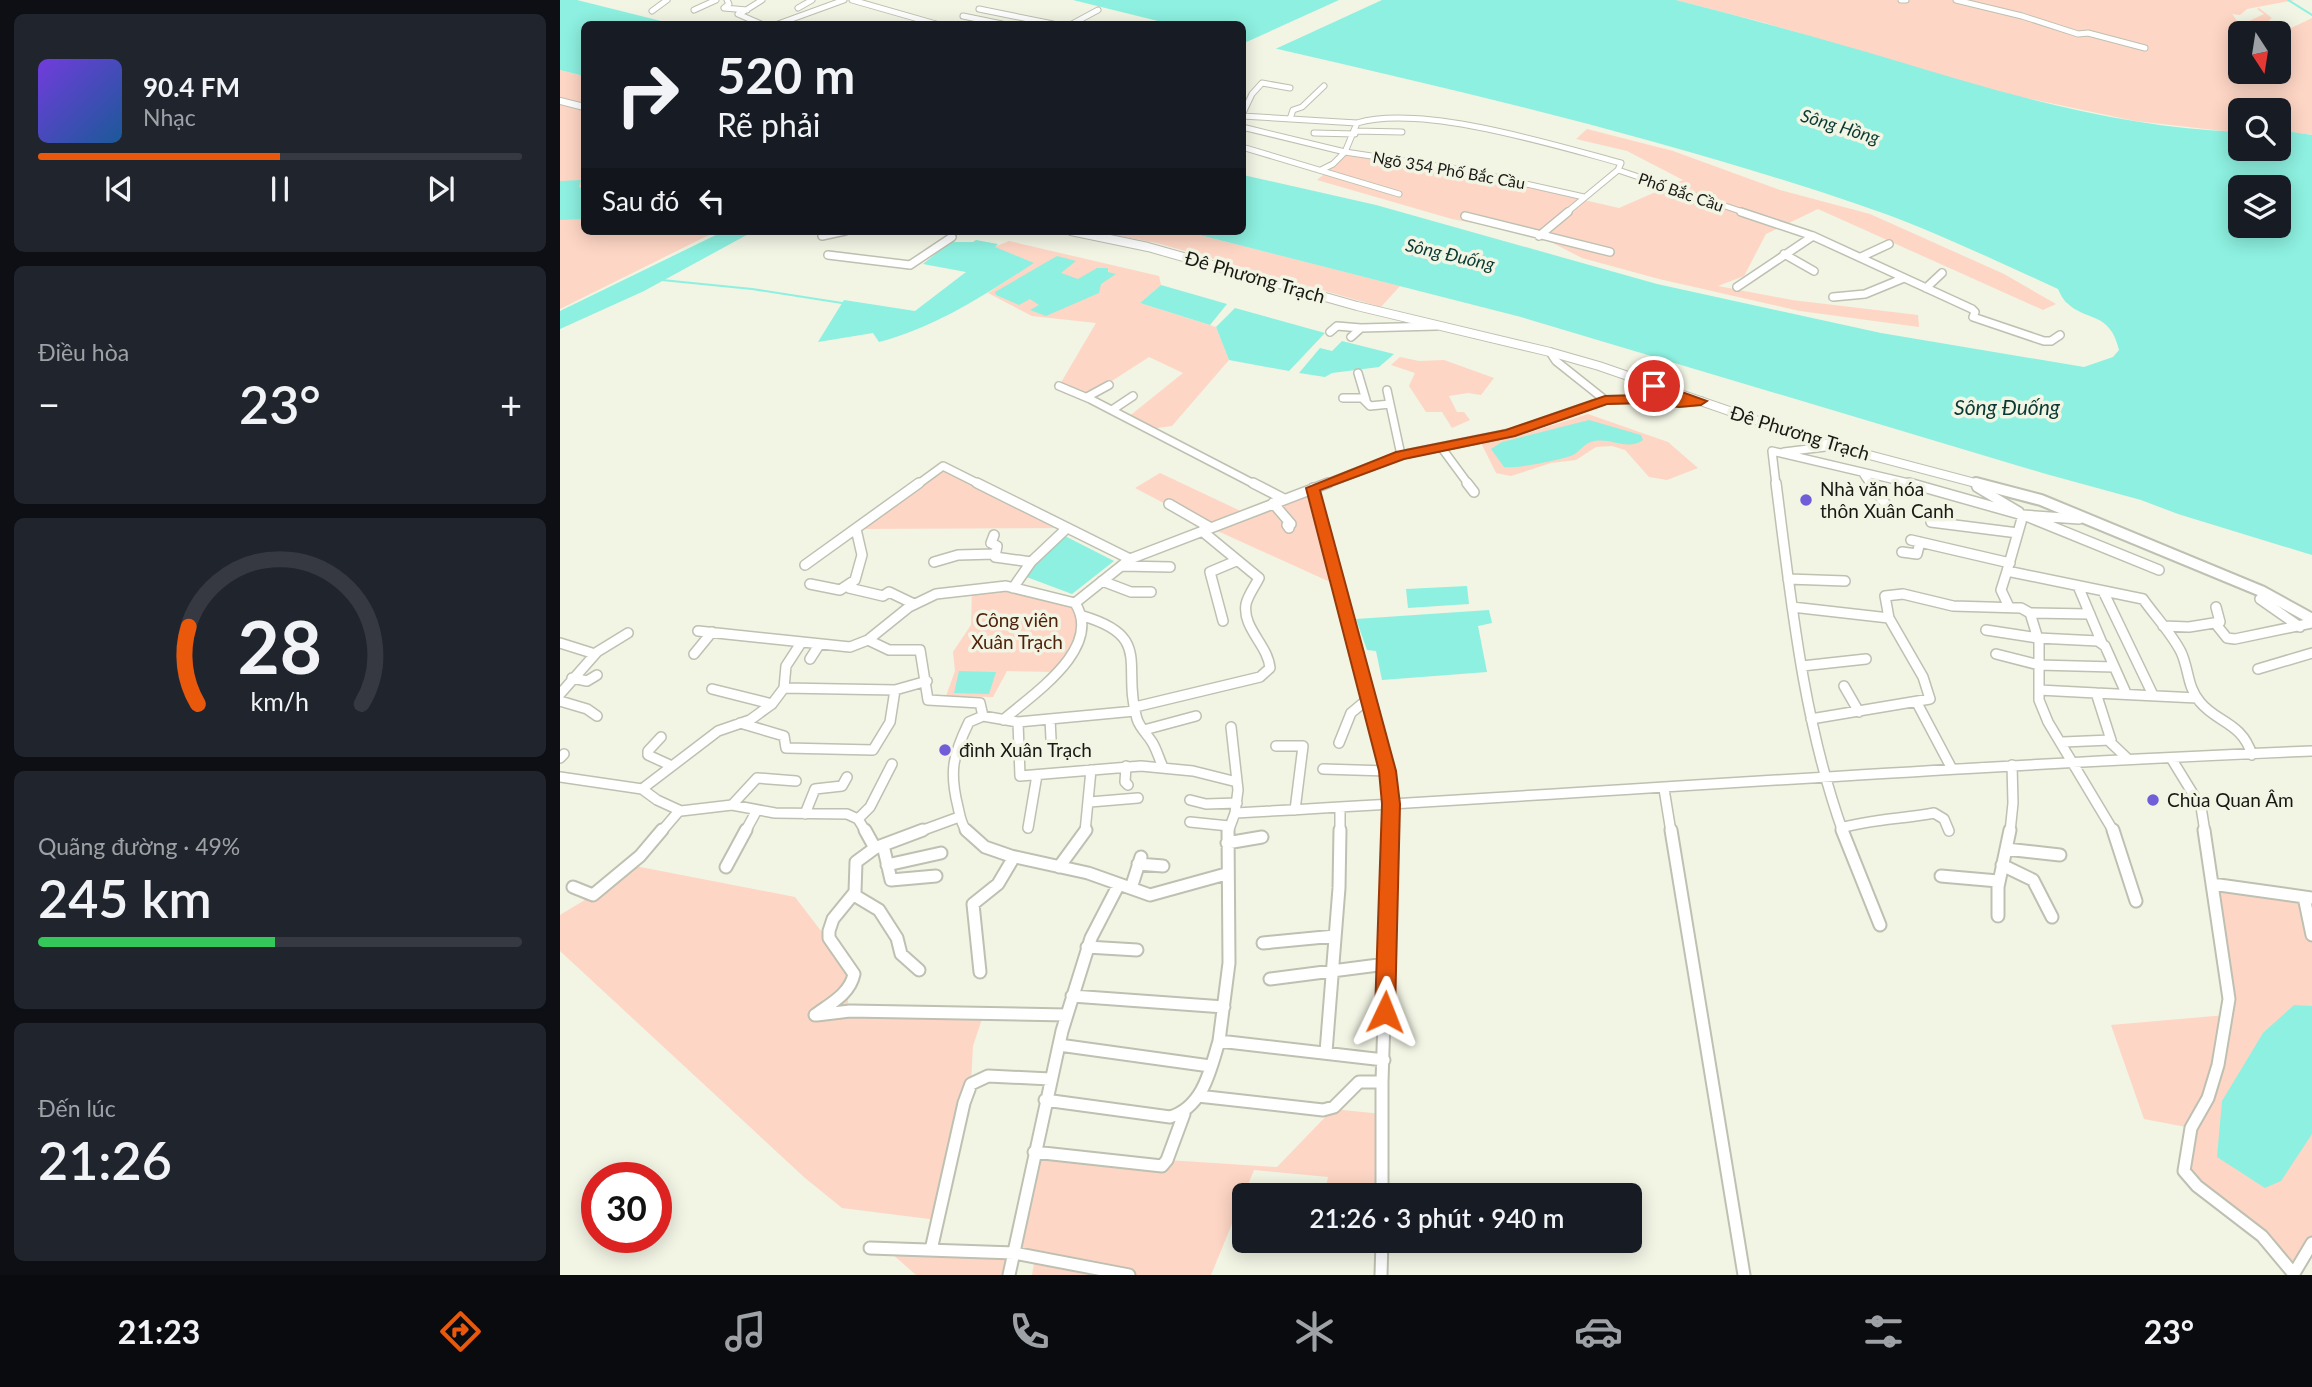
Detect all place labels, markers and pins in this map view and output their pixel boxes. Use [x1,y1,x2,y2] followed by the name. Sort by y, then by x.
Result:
[1624,356,1684,416] pin
[1820,477,1954,522] place label: Nhà văn hóa thôn Xuân Canh
[1798,492,1814,508] marker: Nhà văn hóa thôn Xuân Canh
[959,738,1092,761] place label: đình Xuân Trạch
[937,742,953,758] marker: đình Xuân Trạch
[2167,788,2294,811] place label: Chùa Quan Âm
[2145,792,2161,808] marker: Chùa Quan Âm

